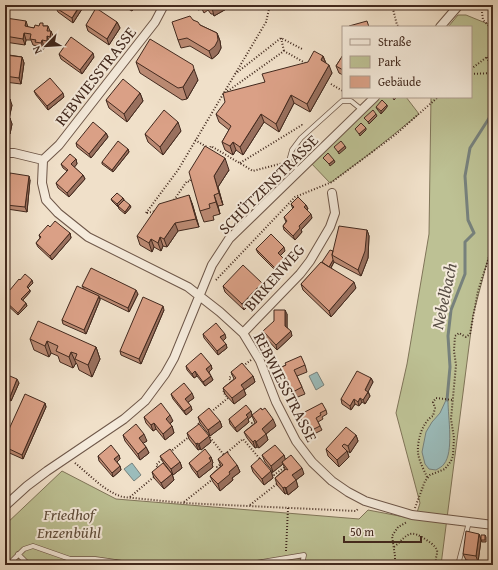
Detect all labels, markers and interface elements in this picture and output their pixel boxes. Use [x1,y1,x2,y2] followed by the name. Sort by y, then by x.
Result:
[49,21,141,131] street label: REBWIESSTRASSE
[26,26,66,66] north arrow
[342,26,472,98] legend
[378,33,412,50] text: Straße
[28,43,46,57] text: N
[378,53,402,70] text: Park
[378,73,421,90] text: Gebäude
[212,128,324,240] street label: SCHÜTZENSTRASSE
[238,238,310,316] street label: BIRKENWEG
[424,260,463,332] water label: Nebelbach
[248,328,324,446] street label: REBWIESSTRASSE
[36,502,101,544] park label: Friedhof Enzenbühl
[344,518,421,544] scale bar
[350,523,374,540] text: 50 m

